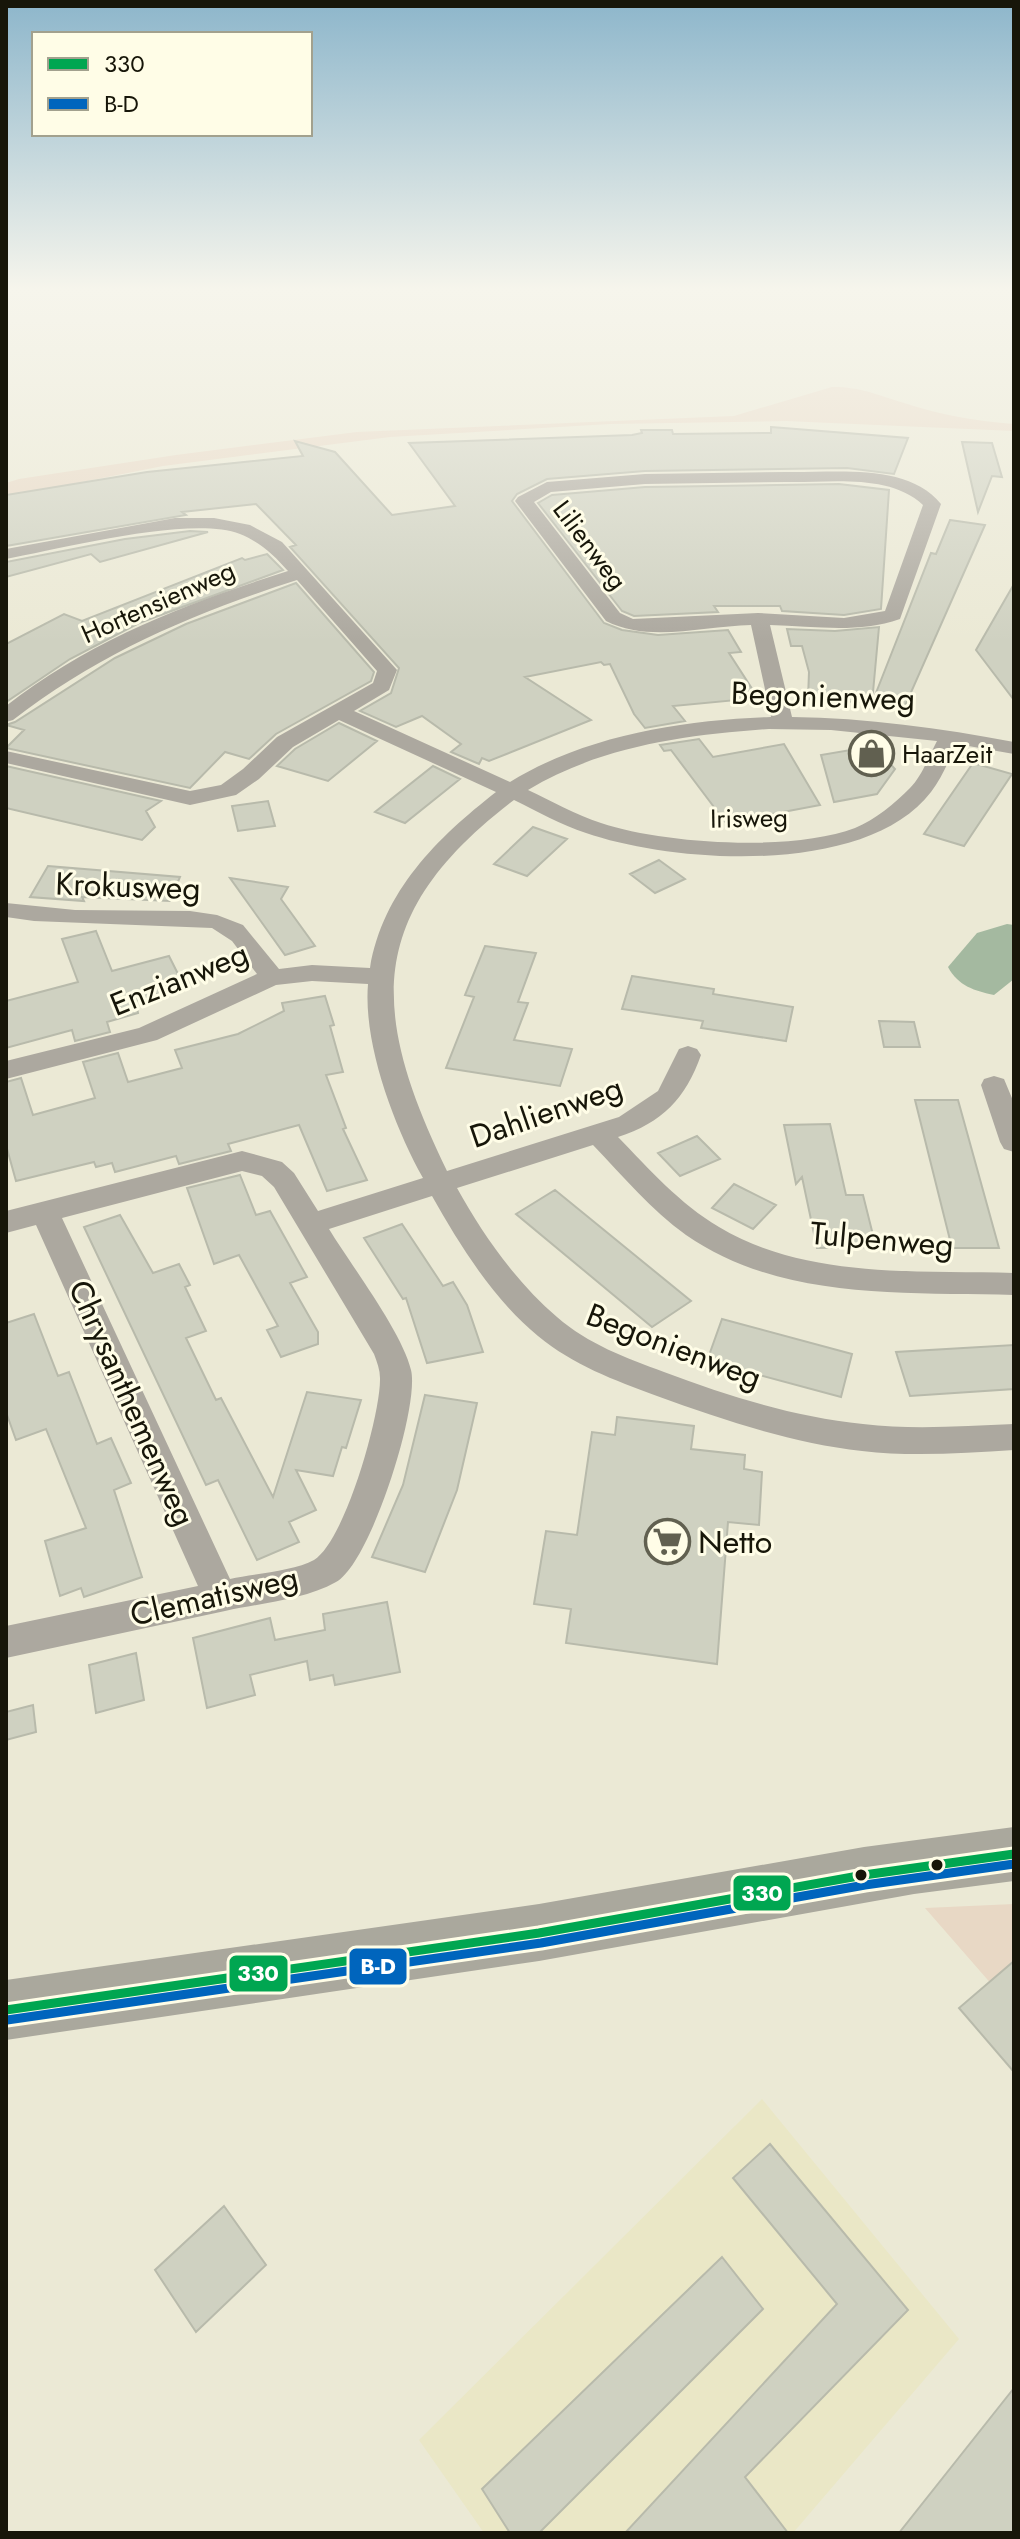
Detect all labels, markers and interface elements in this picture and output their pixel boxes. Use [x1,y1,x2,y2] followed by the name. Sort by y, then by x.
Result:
[32,32,312,136] legend
[104,46,145,81] text: 330
[104,86,139,121] text: B-D
[544,492,636,598] street label: Lilienweg
[75,551,241,653] street label: Hortensienweg
[730,670,916,722] street label: Begonienweg
[847,730,895,778] shop icon: HaarZeit
[902,735,993,773] place label: HaarZeit
[710,798,788,838] street label: Irisweg
[55,860,201,912] street label: Krokusweg
[103,930,255,1028] street label: Enzianweg
[463,1064,629,1160] street label: Dahlienweg
[808,1210,956,1268] street label: Tulpenweg
[57,1273,207,1533] street label: Chrysanthemenweg
[580,1292,768,1400] street label: Begonienweg
[643,1518,691,1566] supermarket icon: Netto
[698,1519,772,1565] place label: Netto
[126,1554,302,1638] street label: Clematisweg
[929,1857,945,1873] unlabelled marker
[853,1867,869,1883] unlabelled marker
[732,1874,792,1912] line badge: 330
[741,1877,783,1909] text: 330
[348,1947,408,1986] line badge: B-D
[360,1950,396,1982] text: B-D
[228,1954,289,1993] line badge: 330
[237,1957,279,1989] text: 330

